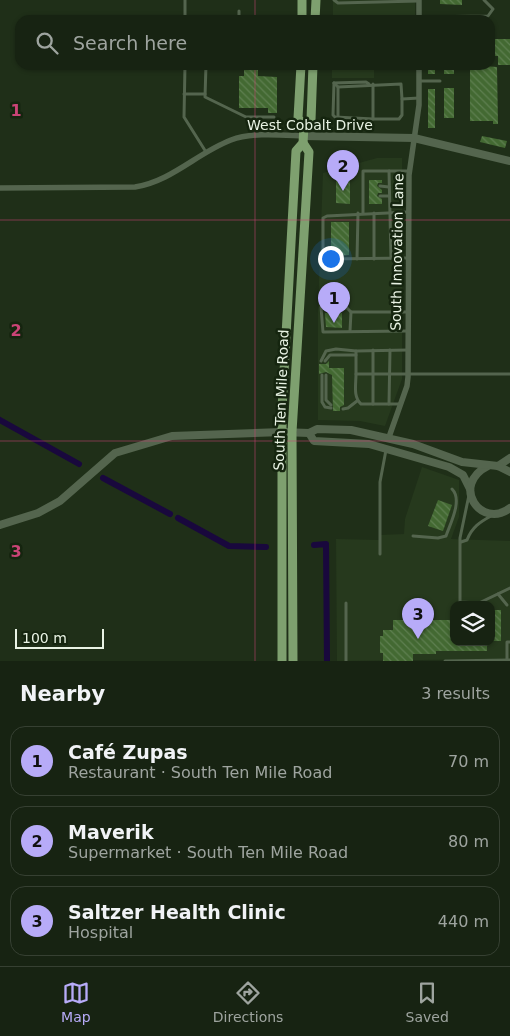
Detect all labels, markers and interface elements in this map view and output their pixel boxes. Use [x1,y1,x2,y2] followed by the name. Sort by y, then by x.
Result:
[15,15,495,70] search box
[33,29,61,57] icon: search
[73,32,187,54] text: Search here
[10,101,22,120] text: 1
[247,117,373,133] street label: West Cobalt Drive
[327,150,359,191] pin: 2
[388,173,406,331] street label: South Innovation Lane
[318,246,344,272] your location
[318,282,350,323] pin: 1
[10,321,22,340] text: 2
[271,329,291,471] street label: South Ten Mile Road
[10,542,22,561] text: 3
[402,598,434,639] pin: 3
[450,601,495,646] map controls
[450,601,495,646] button: layers
[15,626,104,649] scale bar
[22,630,67,646] text: 100 m
[20,682,105,706] text: Nearby
[421,684,490,703] text: 3 results
[68,741,188,763] text: Café Zupas
[31,752,43,771] text: 1
[448,752,489,771] text: 70 m
[68,763,332,782] text: Restaurant · South Ten Mile Road
[68,821,154,843] text: Maverik
[31,832,43,851] text: 2
[448,832,489,851] text: 80 m
[68,843,348,862] text: Supermarket · South Ten Mile Road
[68,901,286,923] text: Saltzer Health Clinic
[31,912,43,931] text: 3
[438,912,489,931] text: 440 m
[68,923,133,942] text: Hospital
[61,979,91,1025] tab: Map
[213,979,283,1025] tab: Directions
[406,979,449,1025] tab: Saved

